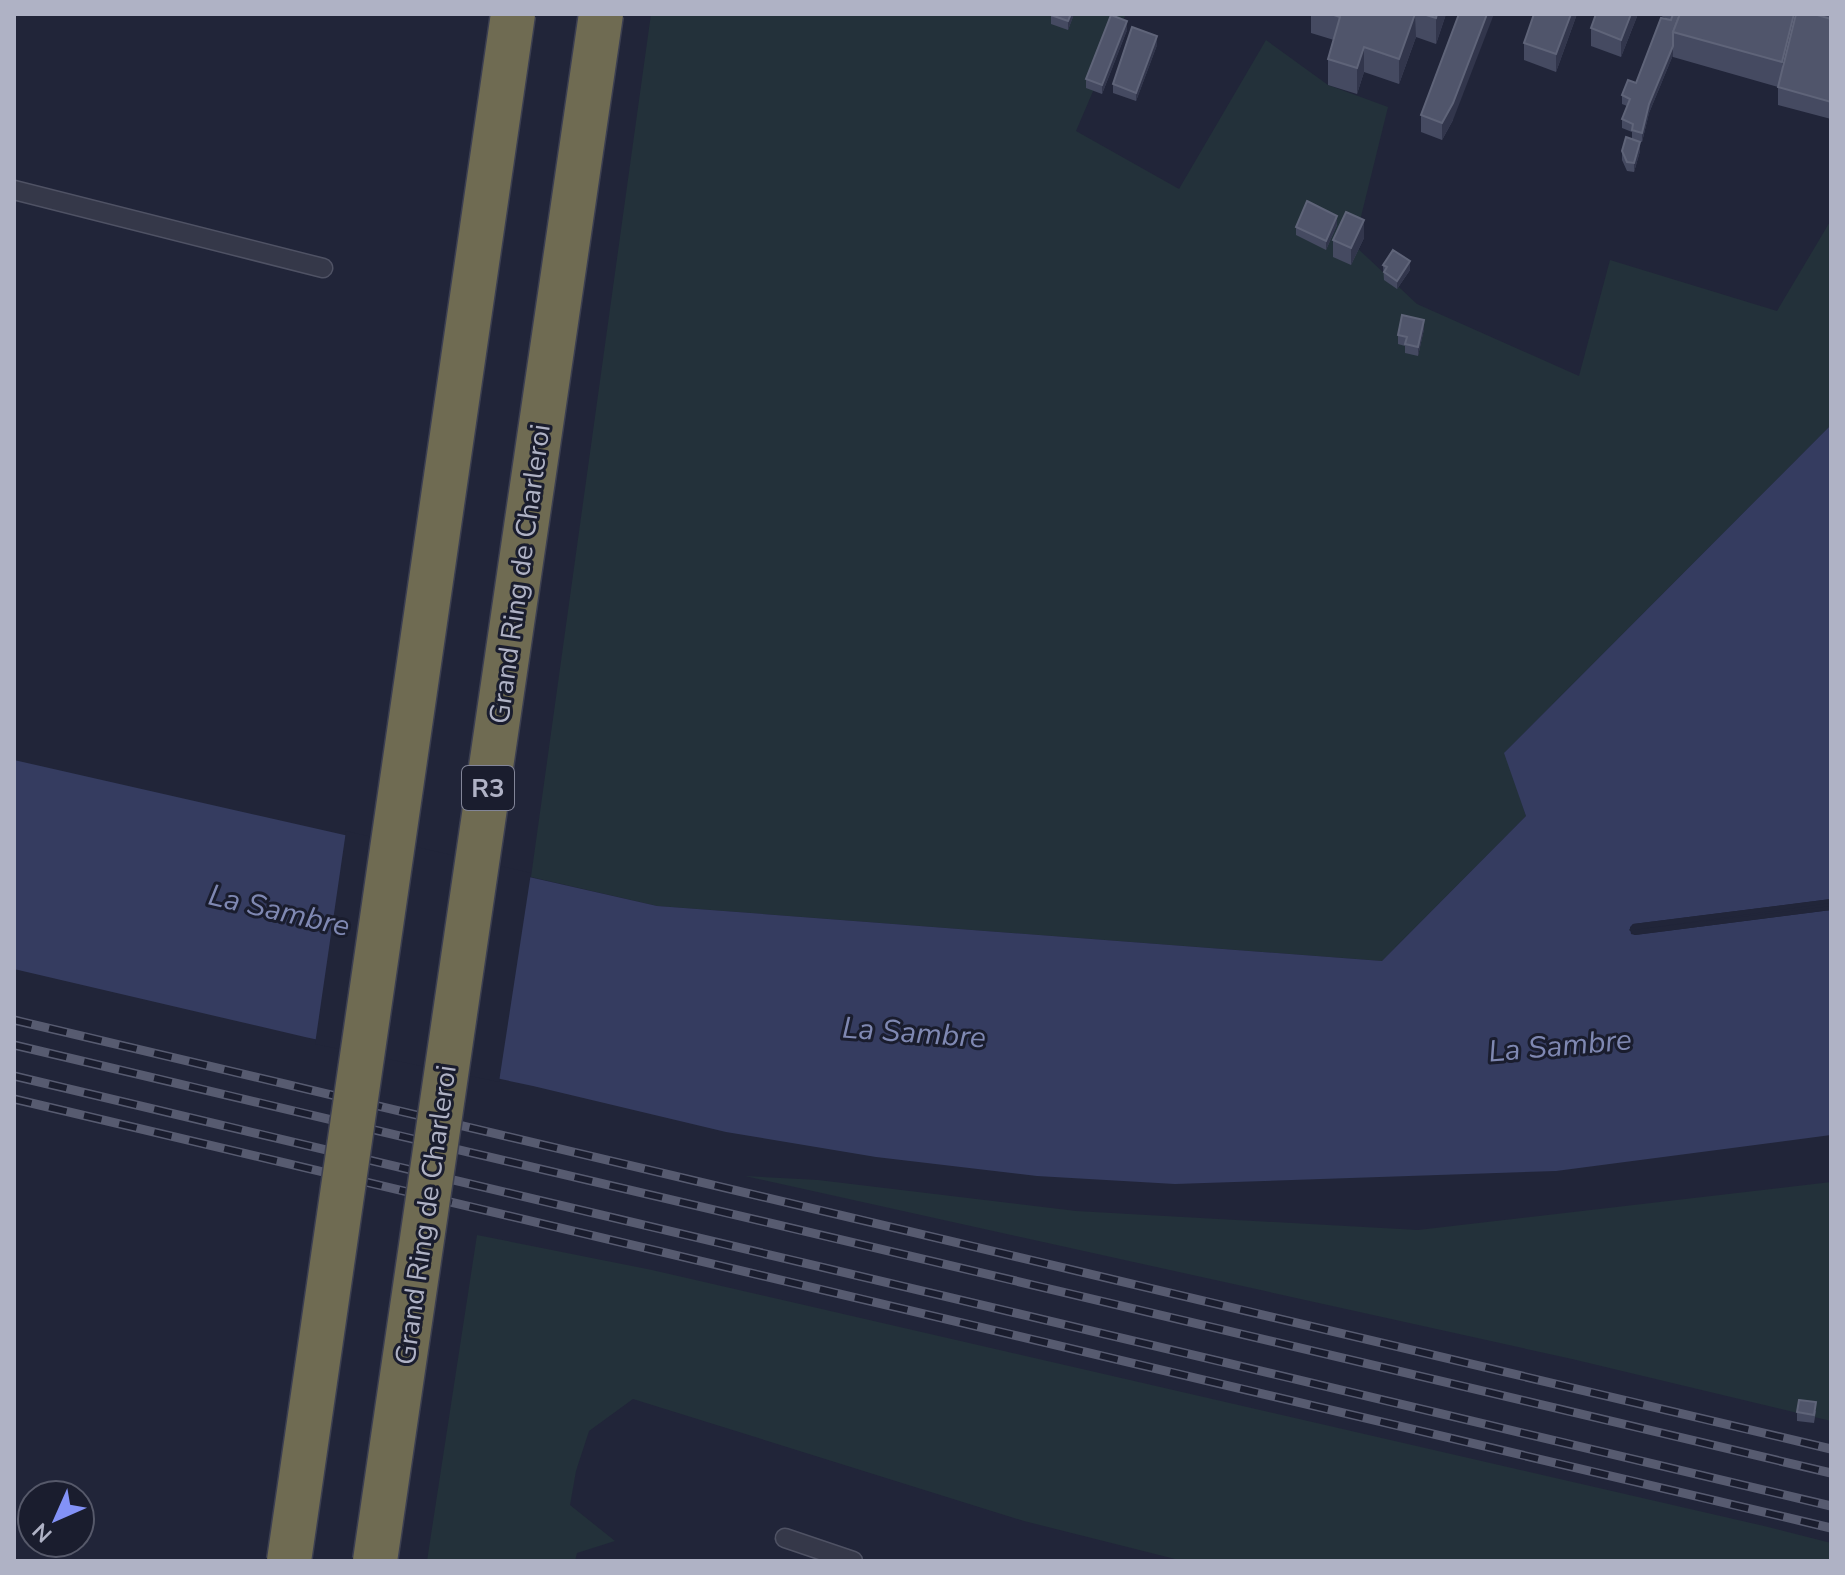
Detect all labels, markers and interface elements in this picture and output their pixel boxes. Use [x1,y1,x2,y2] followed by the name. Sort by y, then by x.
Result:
[480,422,560,726] street label: Grand Ring de Charleroi
[462,766,514,810] road number: R3
[204,875,354,947] water label: La Sambre
[841,1008,987,1058] water label: La Sambre
[1487,1019,1634,1073] water label: La Sambre
[386,1063,466,1367] street label: Grand Ring de Charleroi
[16,1479,96,1559] north arrow
[26,1516,59,1549] text: N

